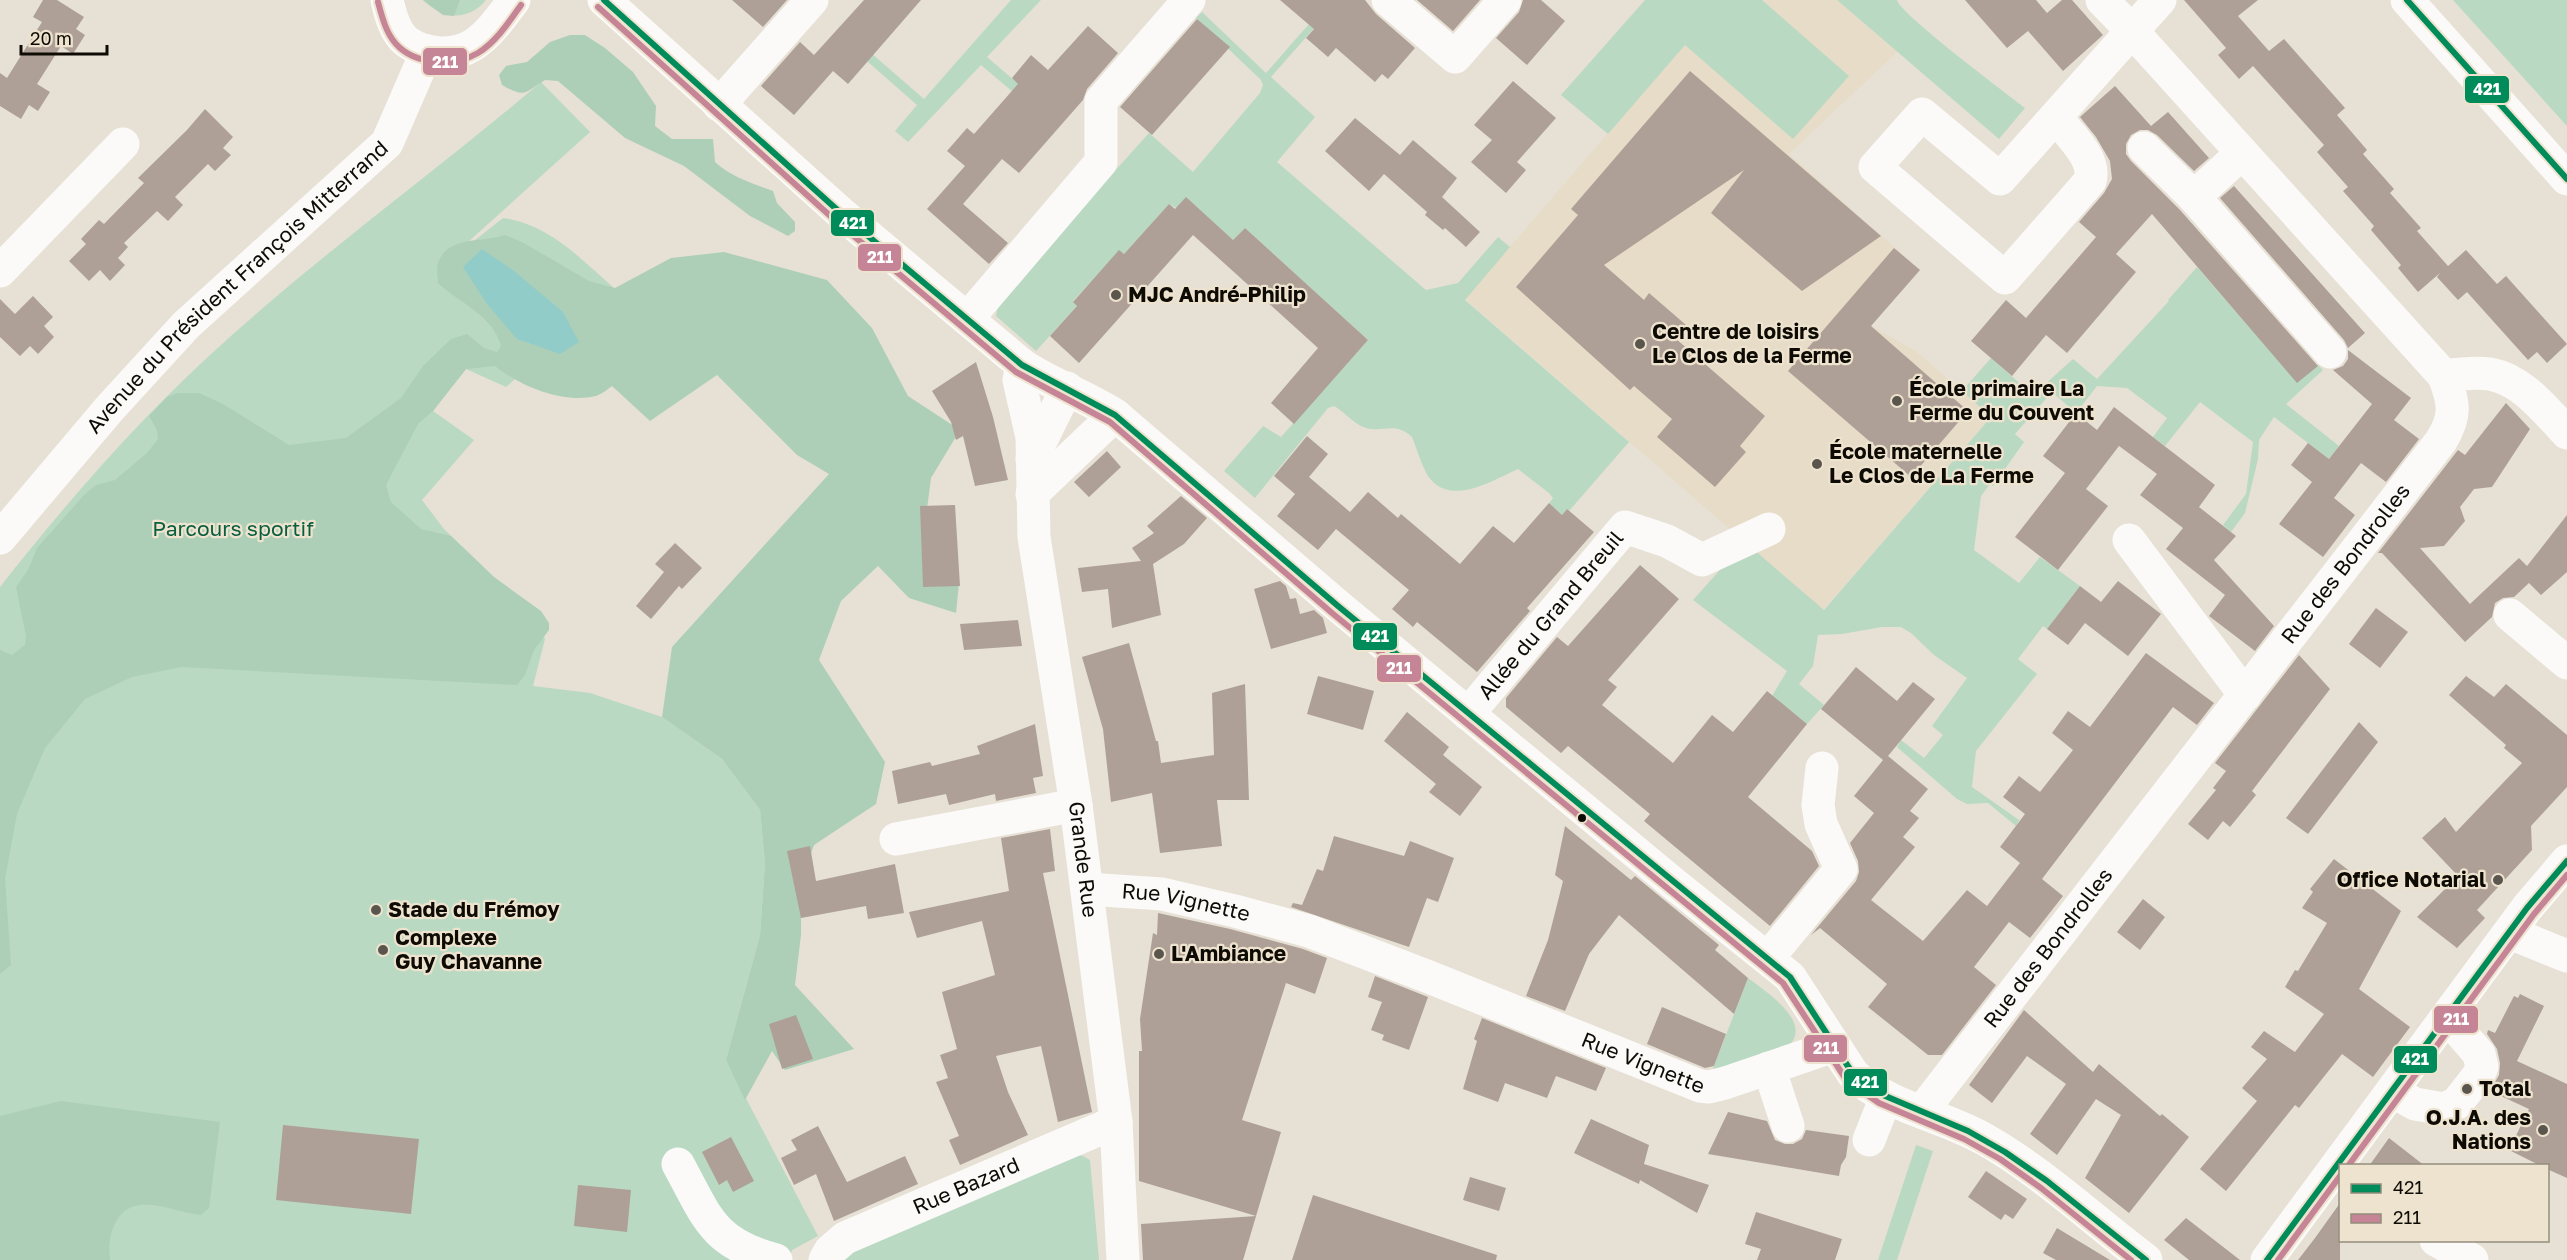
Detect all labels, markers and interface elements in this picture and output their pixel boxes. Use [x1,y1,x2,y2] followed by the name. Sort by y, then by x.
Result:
[21,18,106,56] scale bar
[30,27,72,49] text: 20 m
[422,47,468,76] line badge: 211
[432,52,458,72] text: 211
[2464,75,2510,104] line badge: 421
[2473,79,2501,99] text: 421
[80,135,393,438] street label: Avenue du Président François Mitterrand
[830,209,875,237] line badge: 421
[839,213,867,233] text: 421
[857,243,902,272] line badge: 211
[867,247,893,267] text: 211
[1128,281,1306,307] place label: MJC André-Philip
[1109,288,1123,302] marker: MJC André-Philip
[1652,318,1852,368] place label: Centre de loisirs Le Clos de la Ferme
[1633,337,1647,351] marker: Centre de loisirs Le Clos de la Ferme
[1909,375,2094,425] place label: École primaire La Ferme du Couvent
[1890,394,1904,408] marker: École primaire La Ferme du Couvent
[1829,438,2034,488] place label: École maternelle Le Clos de La Ferme
[1810,457,1824,471] marker: École maternelle Le Clos de La Ferme
[2275,478,2415,648] street label: Rue des Bondrolles
[152,515,314,541] park label: Parcours sportif
[1472,525,1628,704] street label: Allée du Grand Breuil
[1352,622,1398,651] line badge: 421
[1361,626,1389,646] text: 421
[1376,654,1422,683] line badge: 211
[1386,658,1412,678] text: 211
[1064,800,1104,919] street label: Grande Rue
[1576,812,1588,824] unlabelled marker
[1977,862,2117,1033] street label: Rue des Bondrolles
[2336,866,2486,892] place label: Office Notarial
[2491,873,2505,887] marker: Office Notarial
[1121,877,1253,927] street label: Rue Vignette
[388,896,560,922] place label: Stade du Frémoy
[369,903,383,917] marker: Stade du Frémoy
[395,924,542,974] place label: Complexe Guy Chavanne
[1171,940,1286,966] place label: L'Ambiance
[376,943,390,957] marker: Complexe Guy Chavanne
[1152,947,1166,961] marker: L'Ambiance
[2433,1005,2479,1034] line badge: 211
[2443,1009,2469,1029] text: 211
[1578,1026,1709,1099] street label: Rue Vignette
[1803,1034,1848,1063] line badge: 211
[1813,1038,1839,1058] text: 211
[2393,1045,2438,1074] line badge: 421
[2401,1049,2429,1069] text: 421
[1843,1068,1888,1097] line badge: 421
[1851,1072,1879,1092] text: 421
[2479,1075,2531,1101] place label: Total
[2460,1082,2474,1096] marker: Total
[2426,1104,2531,1154] place label: O.J.A. des Nations
[2536,1123,2550,1137] marker: O.J.A. des Nations
[909,1151,1023,1219] street label: Rue Bazard
[2339,1164,2549,1242] legend
[2393,1176,2423,1198] text: 421
[2393,1206,2421,1228] text: 211

